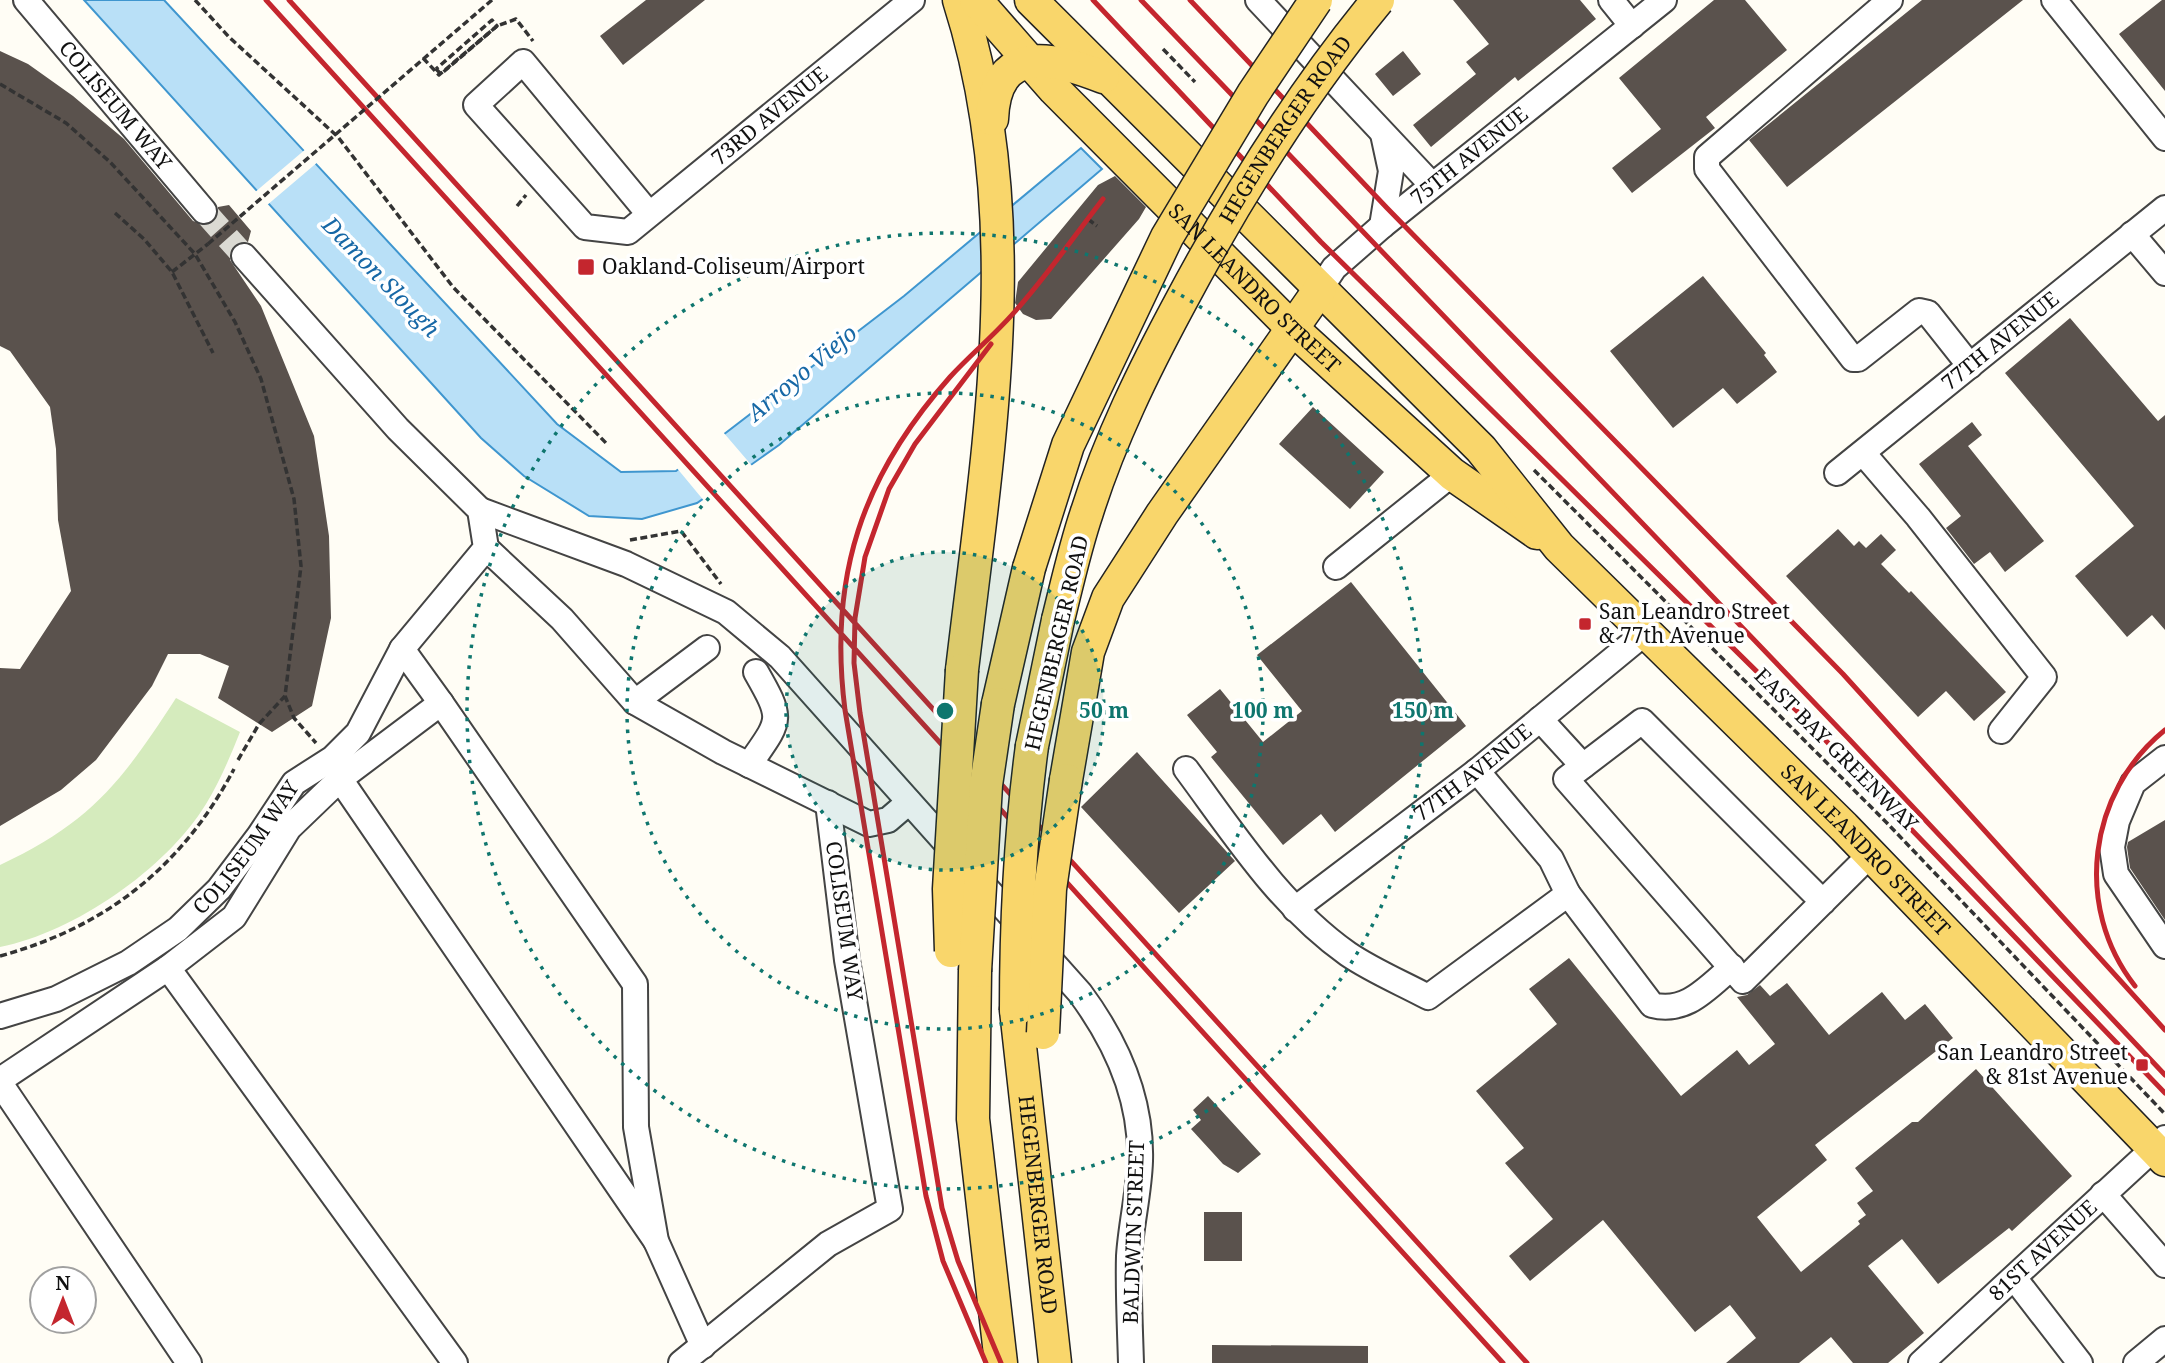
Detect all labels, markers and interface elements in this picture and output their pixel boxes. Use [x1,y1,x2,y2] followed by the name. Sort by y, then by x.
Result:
[1212,30,1357,228] street label: HEGENBERGER ROAD
[53,34,179,176] street label: COLISEUM WAY
[705,60,833,171] street label: 73RD AVENUE
[1404,100,1533,211] street label: 75TH AVENUE
[1163,197,1347,379] street label: SAN LEANDRO STREET
[315,208,448,344] water label: Damon Slough
[602,252,865,280] place label: Oakland-Coliseum/Airport
[576,257,596,277] marker: Oakland-Coliseum/Airport
[1935,284,2064,396] street label: 77TH AVENUE
[738,317,863,429] water label: Arroyo Viejo
[1018,532,1094,753] street label: HEGENBERGER ROAD
[1599,597,1790,649] place label: San Leandro Street & 77th Avenue
[1577,616,1593,632] marker: San Leandro Street & 77th Avenue
[1749,661,1925,838] street label: EAST BAY GREENWAY
[1079,696,1129,724] text: 50 m
[1232,696,1294,724] text: 100 m
[1392,696,1454,724] text: 150 m
[933,699,957,723] centre of rings
[1407,717,1537,827] street label: 77TH AVENUE
[1775,758,1957,942] street label: SAN LEANDRO STREET
[186,774,305,920] street label: COLISEUM WAY
[820,839,870,1003] street label: COLISEUM WAY
[1937,1038,2128,1090] place label: San Leandro Street & 81st Avenue
[2134,1057,2150,1073] marker: San Leandro Street & 81st Avenue
[1013,1094,1065,1316] street label: HEGENBERGER ROAD
[1116,1139,1150,1324] street label: BALDWIN STREET
[1982,1193,2102,1307] street label: 81ST AVENUE
[28,1265,98,1335] north arrow
[56,1270,71,1296] text: N

